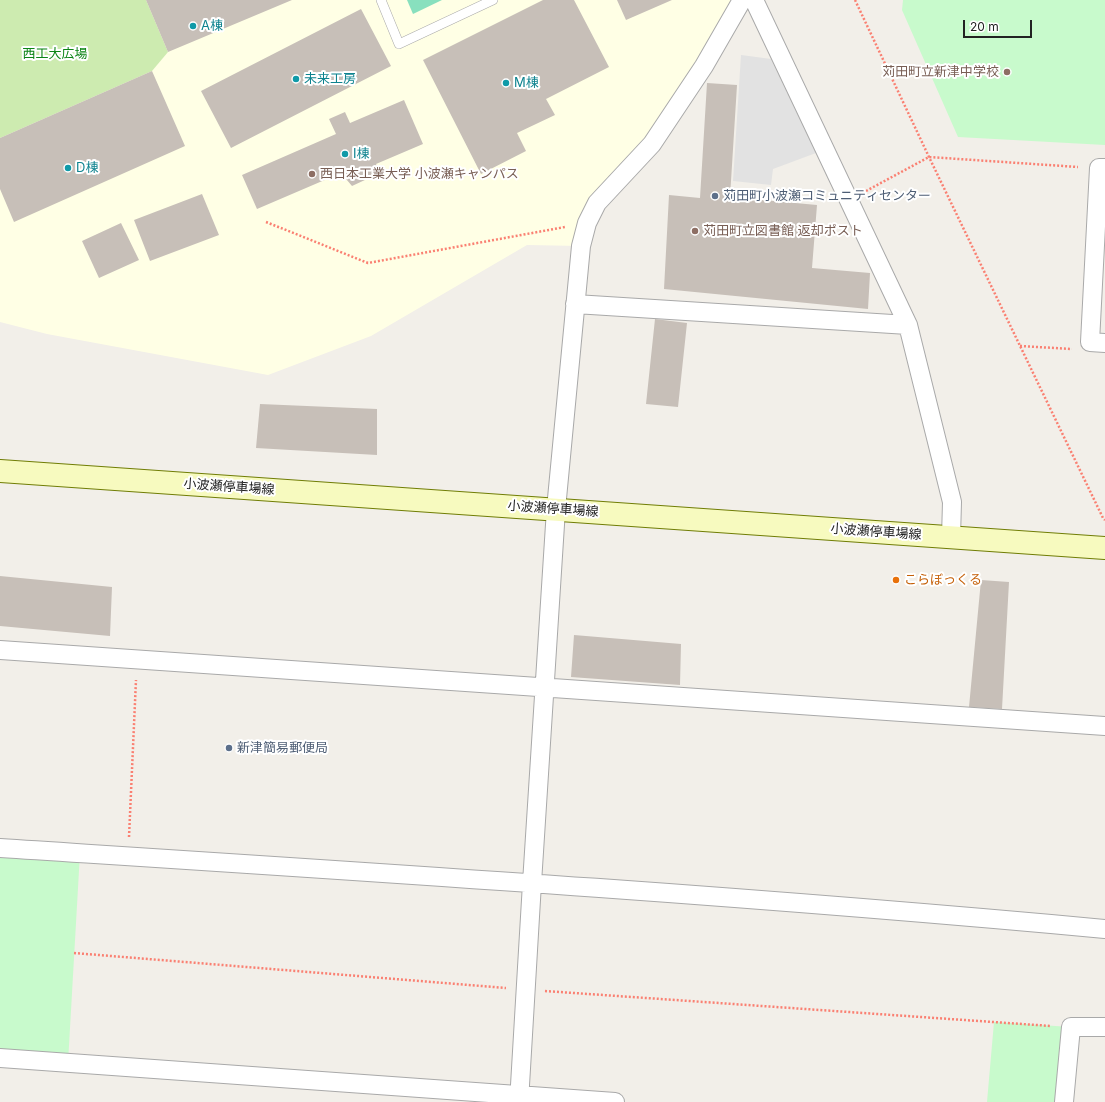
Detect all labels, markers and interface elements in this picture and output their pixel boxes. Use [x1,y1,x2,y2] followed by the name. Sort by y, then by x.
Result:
[965,12,1034,38] scale bar
[201,18,223,34] place label: A棟
[970,19,999,34] text: 20 m
[188,21,198,31] marker: A棟
[23,46,87,62] park label: 西工大広場
[882,64,999,80] place label: 苅田町立新津中学校
[1002,67,1012,77] marker: 苅田町立新津中学校
[304,71,356,87] place label: 未来工房
[291,74,301,84] marker: 未来工房
[514,75,539,91] place label: M棟
[501,78,511,88] marker: M棟
[353,146,369,162] place label: I棟
[340,149,350,159] marker: I棟
[76,160,98,176] place label: D棟
[63,163,73,173] marker: D棟
[320,166,519,182] place label: 西日本工業大学 小波瀬キャンパス
[307,169,317,179] marker: 西日本工業大学 小波瀬キャンパス
[723,188,931,204] place label: 苅田町小波瀬コミュニティセンター
[710,191,720,201] marker: 苅田町小波瀬コミュニティセンター
[703,223,863,239] place label: 苅田町立図書館 返却ポスト
[690,226,700,236] marker: 苅田町立図書館 返却ポスト
[183,476,275,498] street label: 小波瀬停車場線
[507,498,599,520] street label: 小波瀬停車場線
[830,521,922,543] street label: 小波瀬停車場線
[904,572,982,588] place label: こらぼっくる
[891,575,901,585] marker: こらぼっくる
[237,740,328,756] place label: 新津簡易郵便局
[224,743,234,753] marker: 新津簡易郵便局

